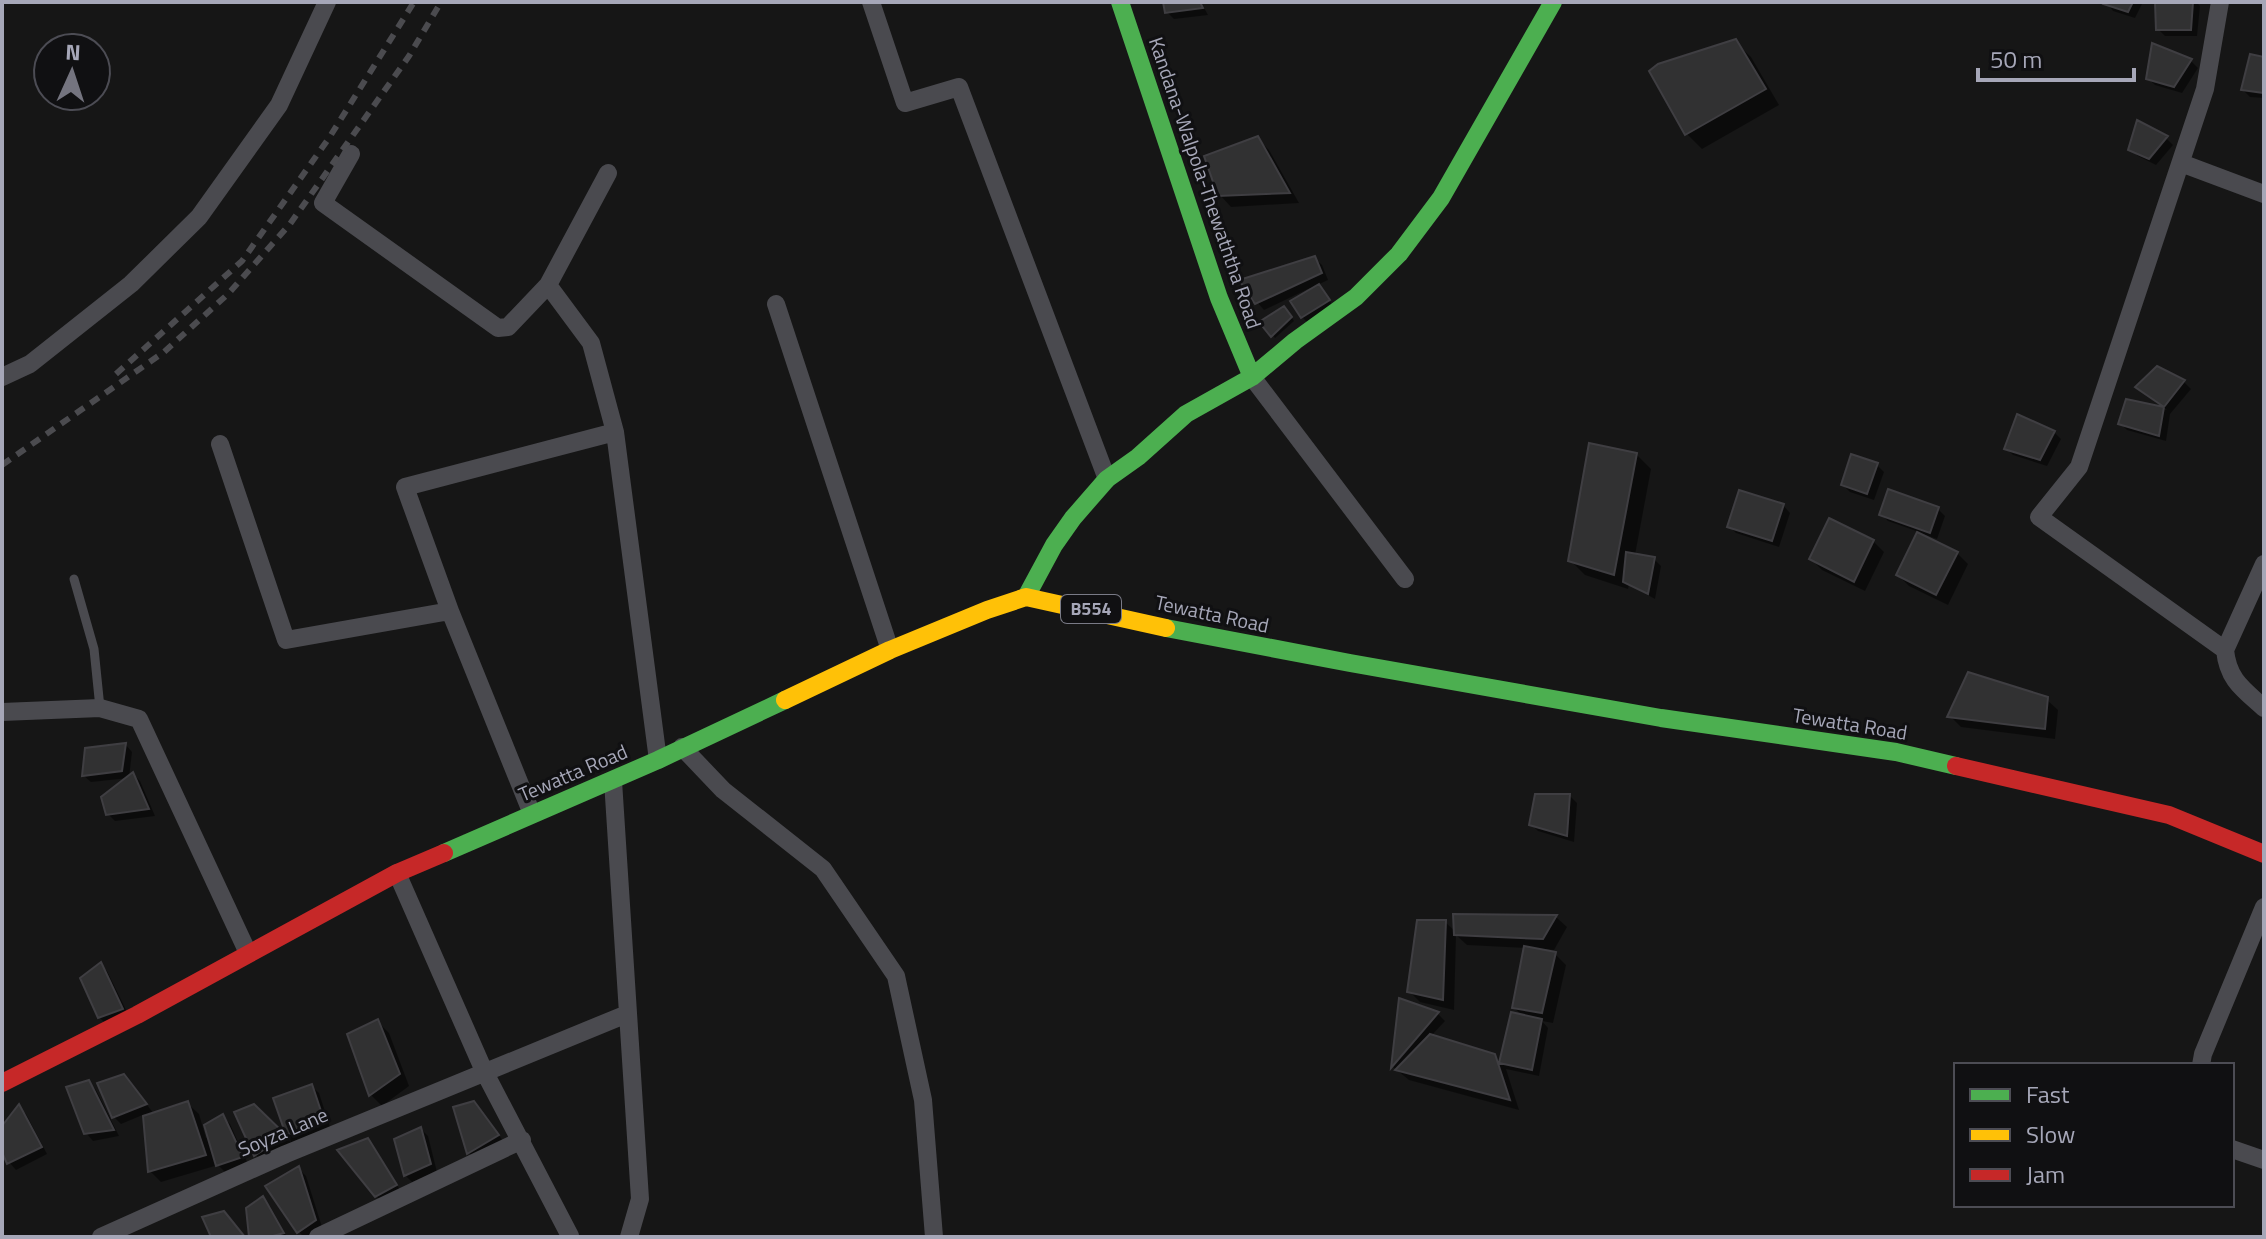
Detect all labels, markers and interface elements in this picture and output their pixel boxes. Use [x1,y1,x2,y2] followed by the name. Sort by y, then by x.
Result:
[32,32,112,112] north arrow
[1978,32,2134,82] scale bar
[1141,33,1270,333] street label: Kandana-Walpola-Thewaththa Road
[65,35,82,69] text: N
[1990,41,2042,77] text: 50 m
[1152,586,1272,641] street label: Tewatta Road
[1061,595,1121,623] road number: B554
[1791,699,1910,748] street label: Tewatta Road
[514,736,632,809] street label: Tewatta Road
[1954,1063,2234,1207] legend
[2026,1076,2070,1112] text: Fast
[233,1099,333,1164] street label: Soyza Lane
[2026,1116,2075,1152] text: Slow
[2026,1156,2065,1192] text: Jam

